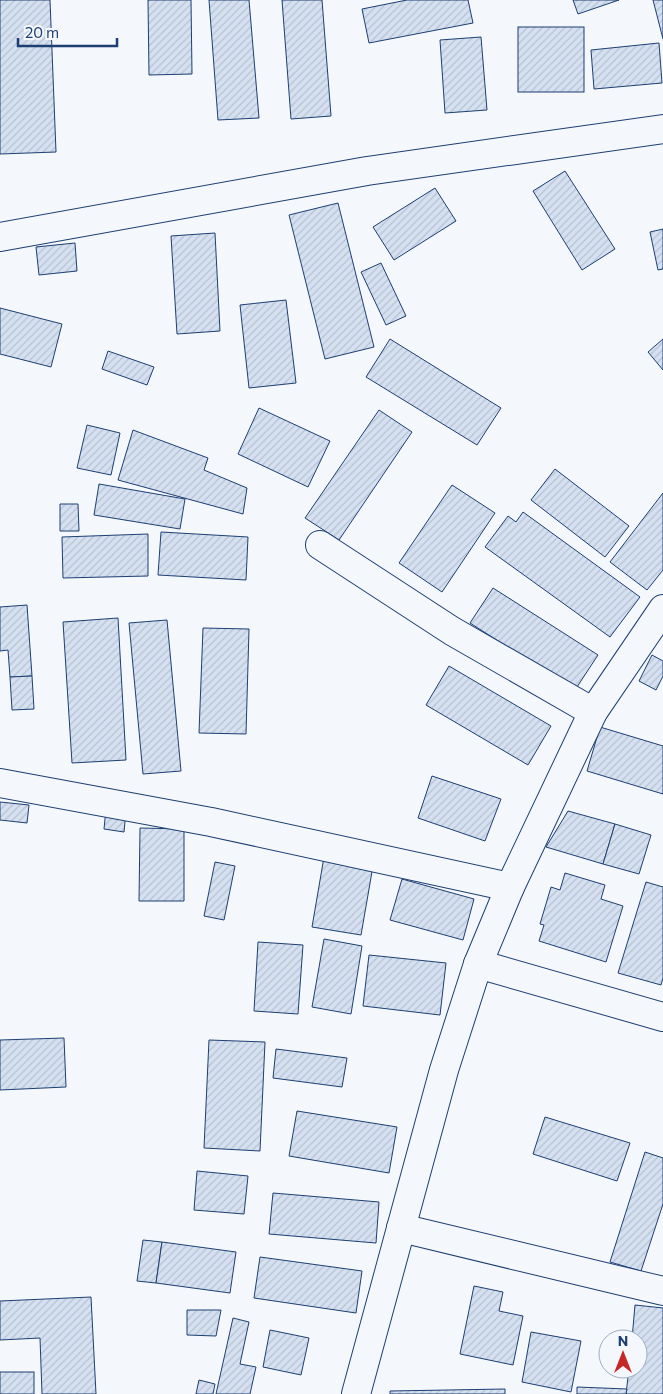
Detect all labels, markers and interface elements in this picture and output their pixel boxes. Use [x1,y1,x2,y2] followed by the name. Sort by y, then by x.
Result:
[18,15,116,47] scale bar
[25,23,59,41] text: 20 m
[598,1329,648,1379] north arrow
[618,1332,628,1349] text: N

